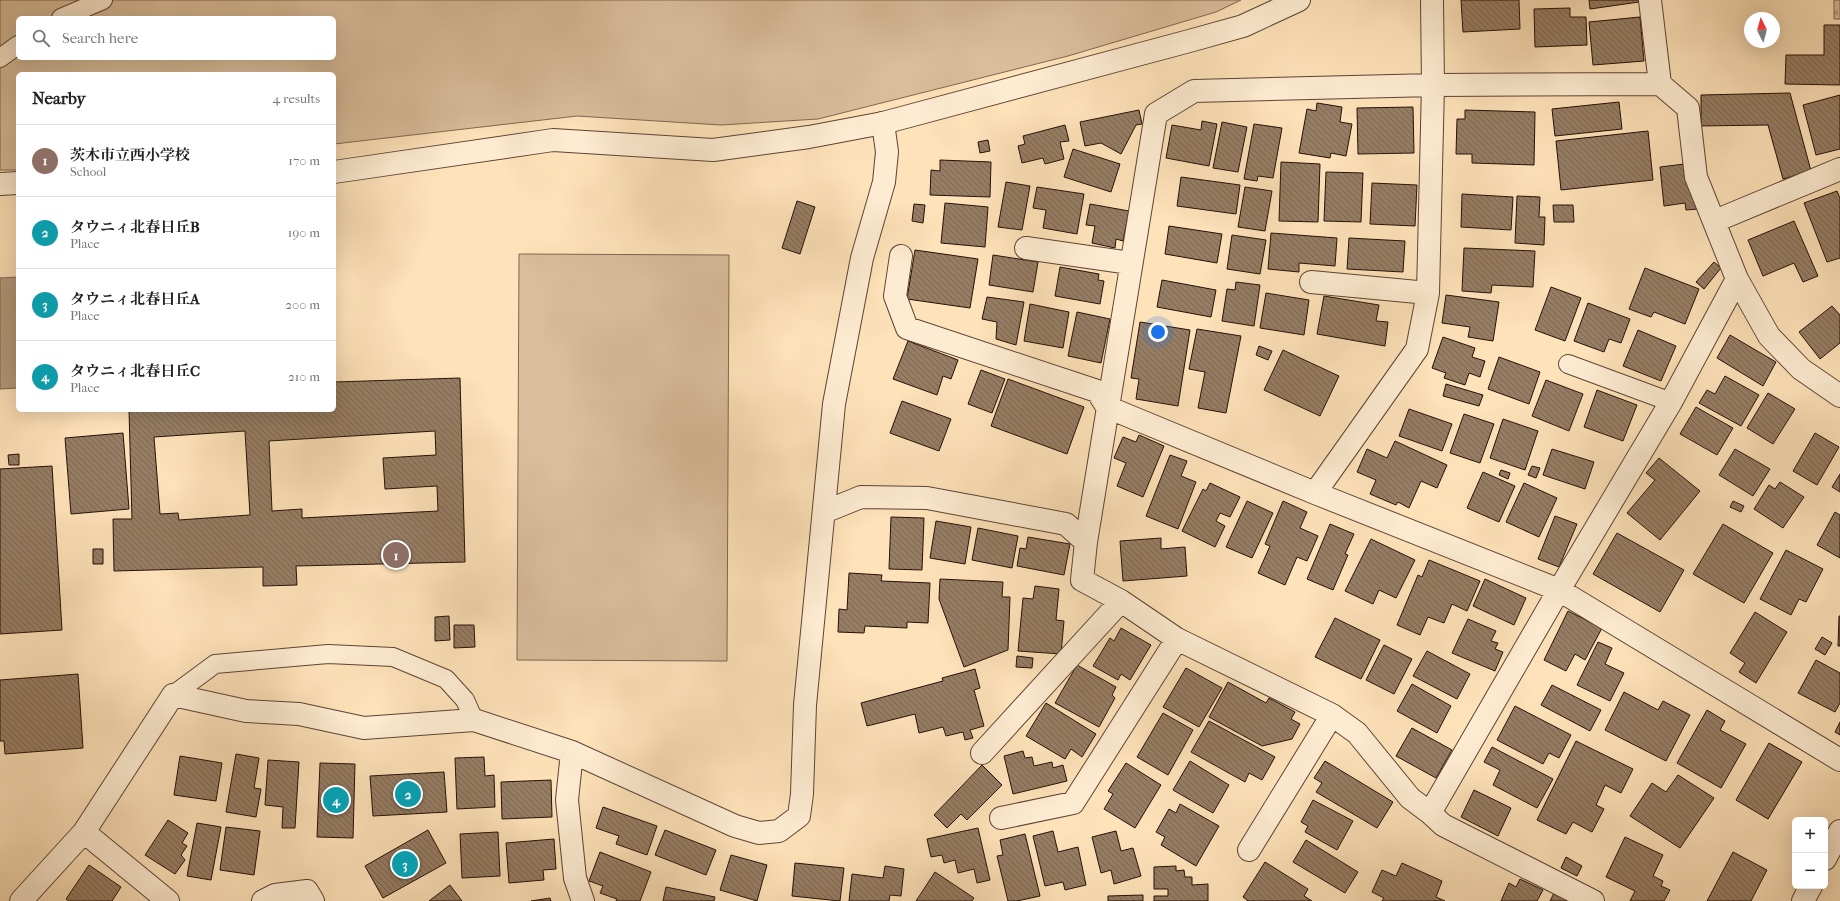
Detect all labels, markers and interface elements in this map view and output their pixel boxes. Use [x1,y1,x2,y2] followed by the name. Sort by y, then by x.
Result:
[1744,12,1780,48] north arrow
[16,16,336,60] search box
[30,27,52,49] icon: search
[62,29,138,47] text: Search here
[32,88,86,108] text: Nearby
[273,91,320,106] text: 4 results
[70,146,190,164] text: 茨木市立西小学校
[43,153,47,168] text: 1
[288,153,320,168] text: 170 m
[70,164,106,179] text: School
[70,218,200,236] text: タウニィ北春日丘B
[42,225,48,240] text: 2
[288,225,320,240] text: 190 m
[70,236,100,251] text: Place
[70,290,200,308] text: タウニィ北春日丘A
[42,297,48,312] text: 3
[285,297,320,312] text: 200 m
[70,308,100,323] text: Place
[1148,322,1168,342] your location
[70,362,200,380] text: タウニィ北春日丘C
[41,369,49,384] text: 4
[288,369,320,384] text: 210 m
[70,380,100,395] text: Place
[383,540,409,570] pin: 1
[395,779,421,809] pin: 2
[323,785,349,815] pin: 4
[1792,817,1828,889] map controls
[1792,817,1828,853] button: +
[392,849,418,879] pin: 3
[1792,853,1828,889] button: −

